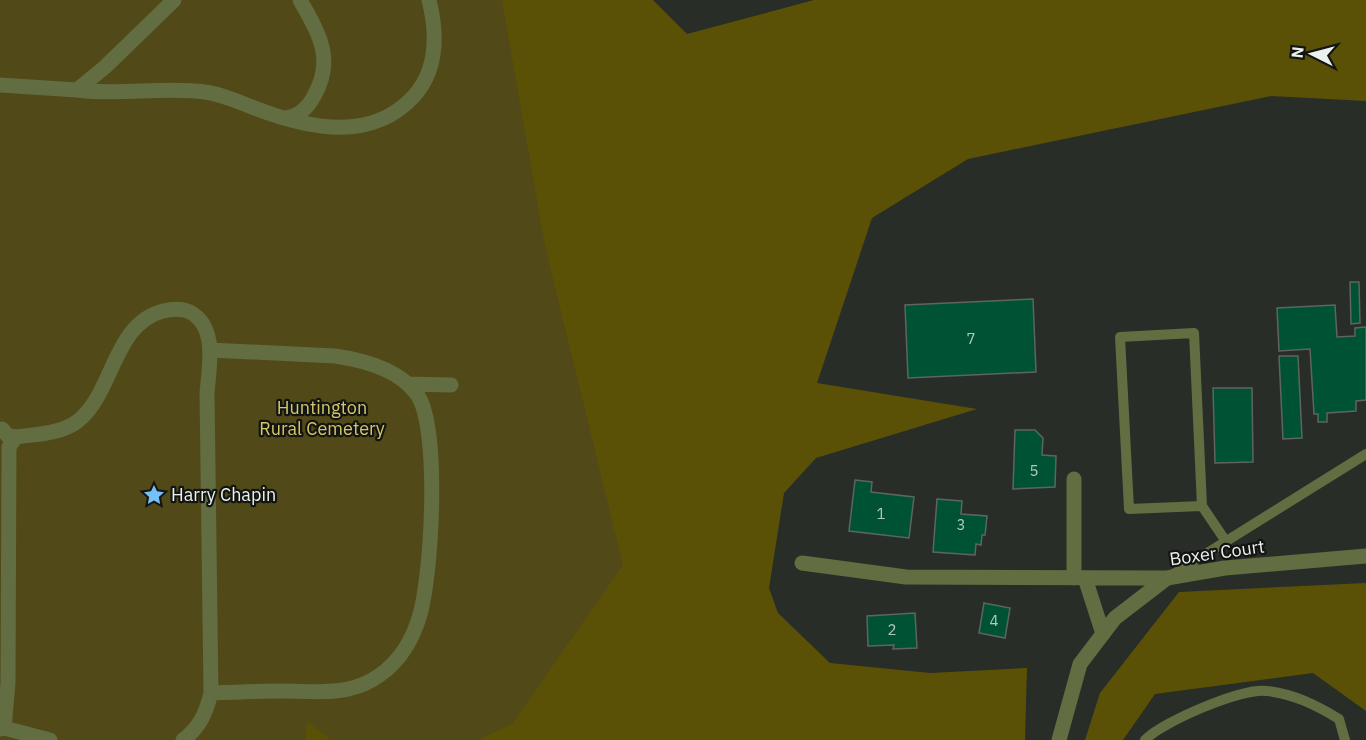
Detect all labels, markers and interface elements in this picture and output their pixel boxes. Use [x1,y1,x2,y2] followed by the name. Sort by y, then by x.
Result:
[1282,24,1342,84] north arrow
[1287,46,1308,59] text: N
[966,329,976,348] house number: 7
[259,396,385,440] park label: Huntington Rural Cemetery
[1029,461,1039,480] house number: 5
[142,483,166,507] place icon: Harry Chapin
[171,483,276,506] place label: Harry Chapin
[876,504,886,523] house number: 1
[956,515,966,534] house number: 3
[1168,534,1266,571] street label: Boxer Court
[989,611,999,630] house number: 4
[887,620,897,639] house number: 2

